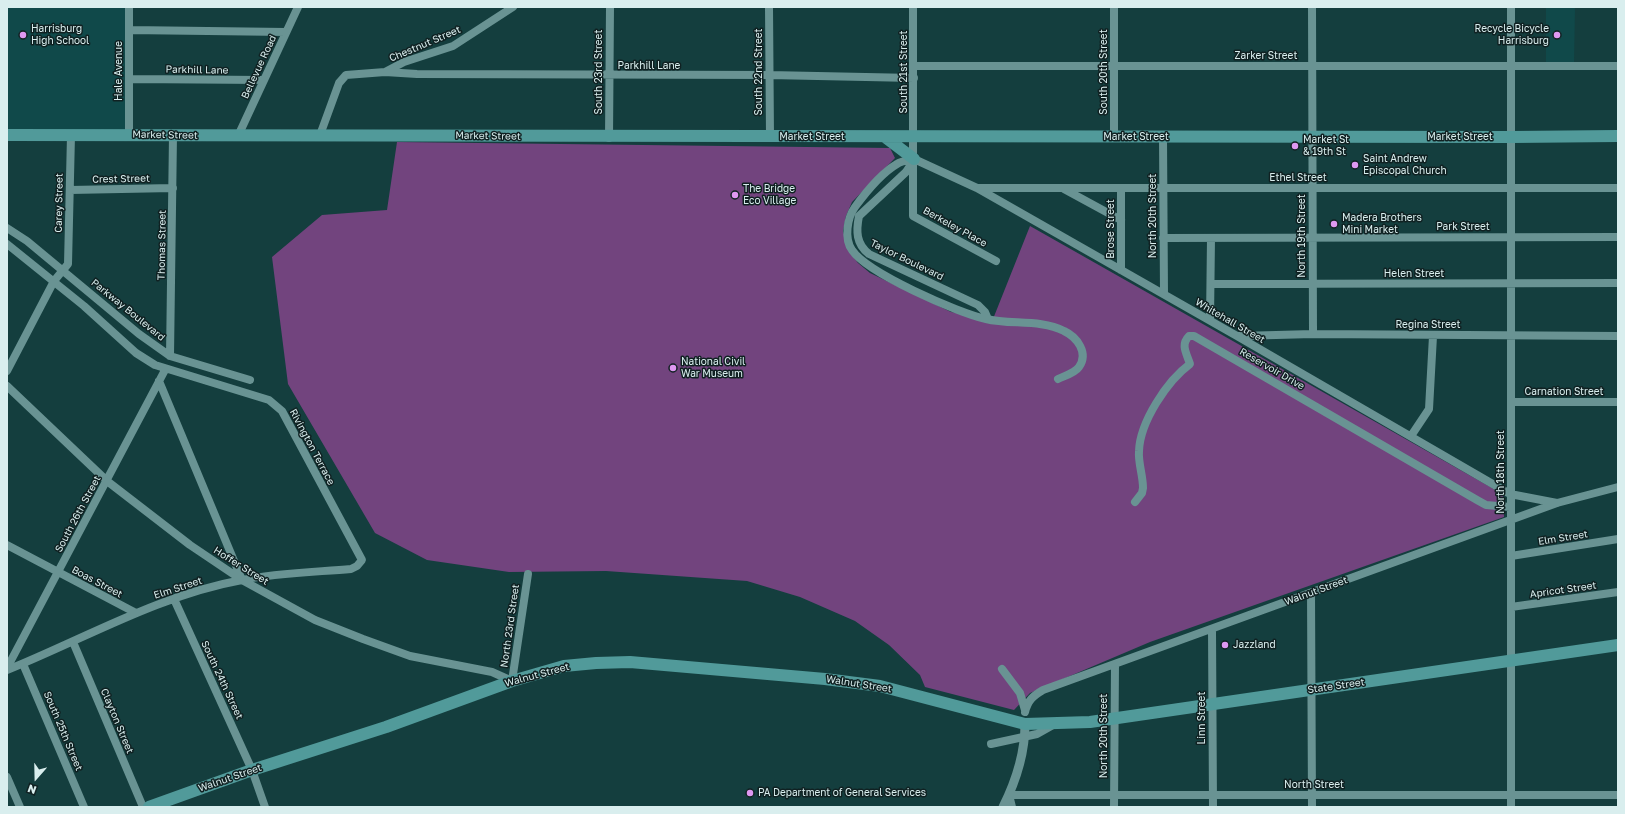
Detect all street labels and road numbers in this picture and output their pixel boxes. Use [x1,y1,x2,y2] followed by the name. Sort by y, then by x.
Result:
[388,24,462,64] street label: Chestnut Street
[753,28,765,116] street label: South 22nd Street
[1098,29,1110,115] street label: South 20th Street
[593,30,605,114] street label: South 23rd Street
[898,30,910,114] street label: South 21st Street
[239,33,279,101] street label: Bellevue Road
[113,41,125,101] street label: Hale Avenue
[1235,50,1297,62] street label: Zarker Street
[618,60,680,72] street label: Parkhill Lane
[166,63,228,77] street label: Parkhill Lane
[132,128,198,142] street label: Market Street
[455,129,521,143] street label: Market Street
[779,131,845,143] street label: Market Street
[1103,131,1169,143] street label: Market Street
[1427,131,1493,143] street label: Market Street
[92,172,150,186] street label: Crest Street
[1269,172,1327,184] street label: Ethel Street
[52,173,66,233] street label: Carey Street
[1147,174,1159,258] street label: North 20th Street
[1296,194,1308,278] street label: North 19th Street
[1105,199,1117,259] street label: Brose Street
[921,205,989,249] street label: Berkeley Place
[155,210,169,280] street label: Thomas Street
[1436,221,1490,233] street label: Park Street
[868,237,946,283] street label: Taylor Boulevard
[1384,268,1444,280] street label: Helen Street
[89,277,167,343] street label: Parkway Boulevard
[1193,296,1267,346] street label: Whitehall Street
[1395,319,1461,331] street label: Regina Street
[1237,346,1307,392] street label: Reservoir Drive
[1525,386,1603,398] street label: Carnation Street
[287,407,337,487] street label: Rivington Terrace
[1495,430,1507,514] street label: North 18th Street
[53,474,103,554] street label: South 26th Street
[1537,528,1589,548] street label: Elm Street
[211,544,271,588] street label: Hoffer Street
[70,564,124,600] street label: Boas Street
[1283,574,1349,608] street label: Walnut Street
[152,575,204,601] street label: Elm Street
[1529,579,1597,601] street label: Apricot Street
[498,584,522,668] street label: North 23rd Street
[199,639,245,721] street label: South 24th Street
[503,661,571,689] street label: Walnut Street
[825,673,893,695] street label: Walnut Street
[1307,676,1365,696] street label: State Street
[98,687,136,755] street label: Clayton Street
[41,690,85,772] street label: South 25th Street
[1196,692,1208,744] street label: Linn Street
[1098,694,1110,778] street label: North 20th Street
[197,762,263,794] street label: Walnut Street
[1284,779,1344,791] street label: North Street

